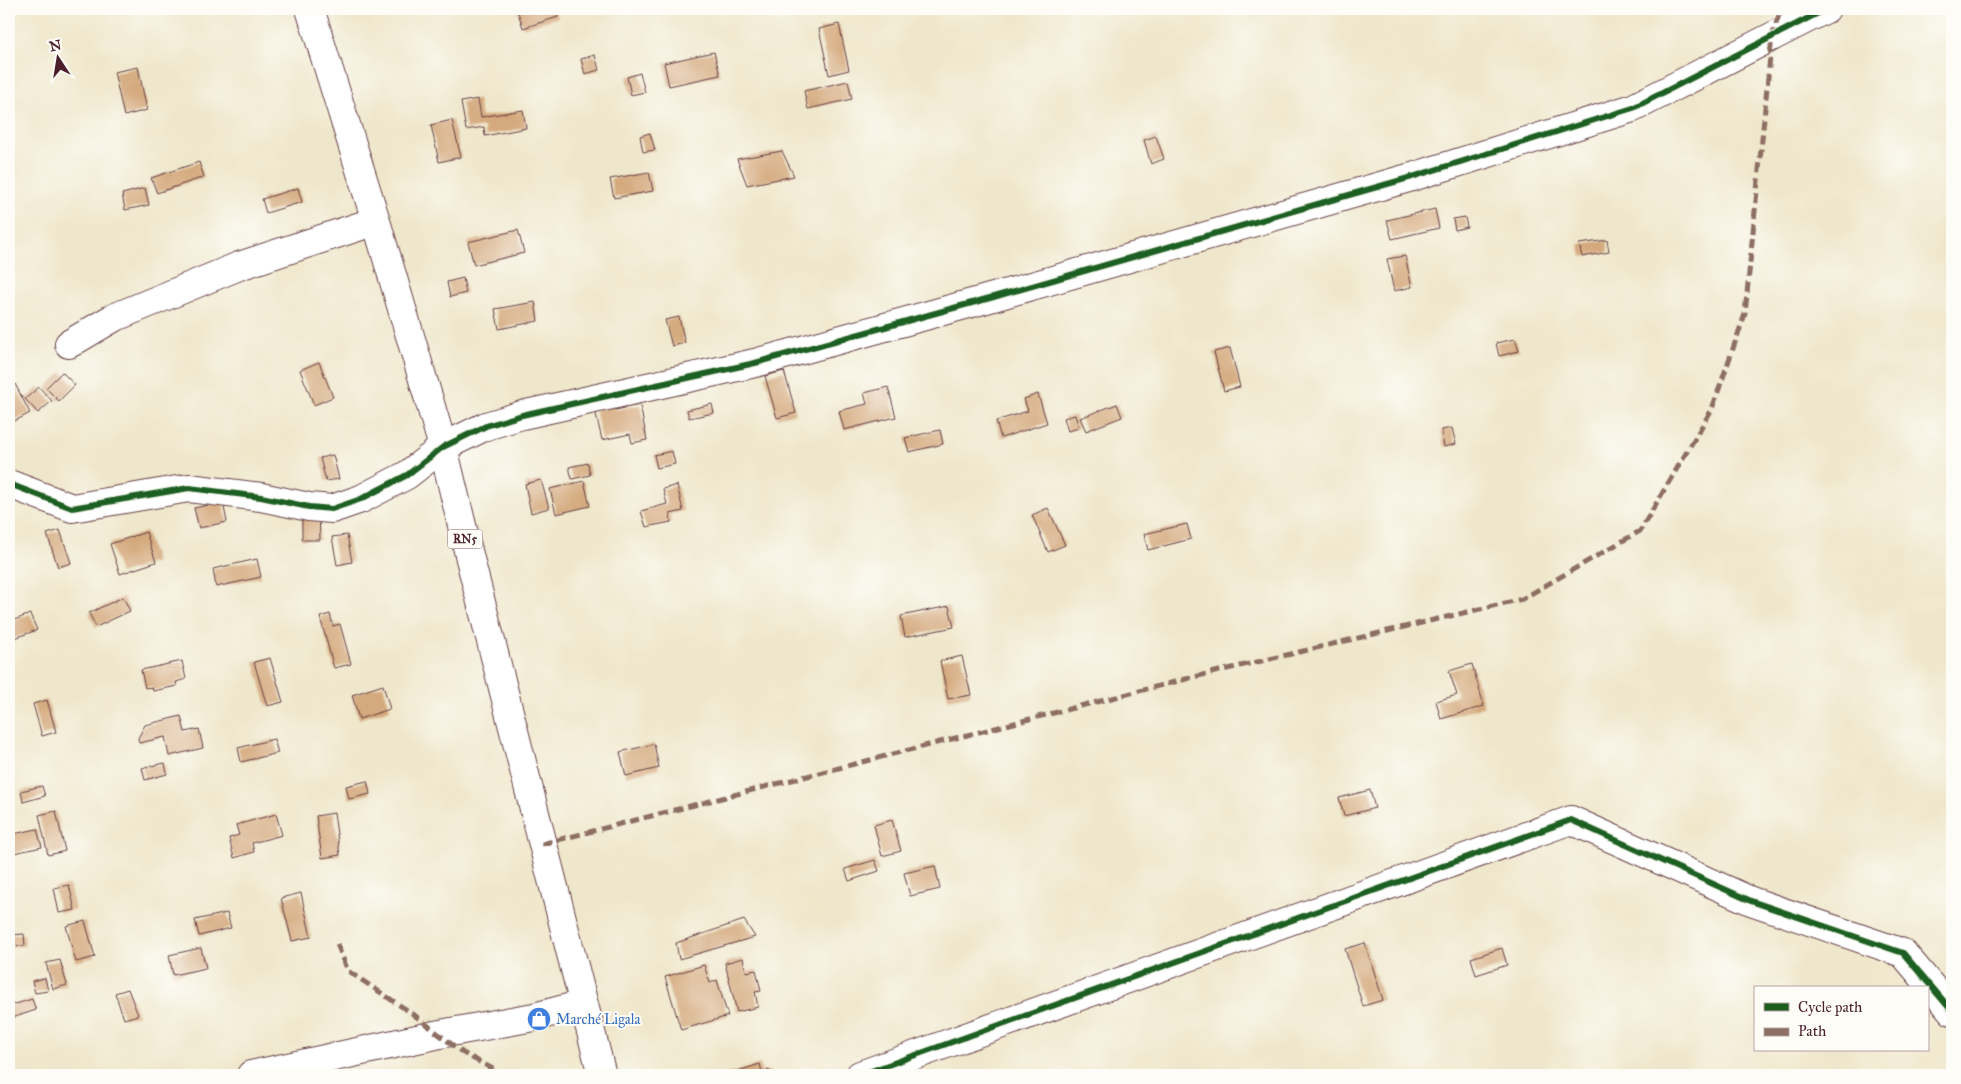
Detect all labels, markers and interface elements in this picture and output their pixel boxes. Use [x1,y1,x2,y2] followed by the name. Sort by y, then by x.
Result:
[32,32,82,82] north arrow
[48,36,63,55] text: N
[448,530,482,548] road number: RN5
[1754,986,1928,1052] legend
[1798,998,1863,1016] text: Cycle path
[526,1006,552,1032] shop icon: Marché Ligala
[556,1011,640,1028] place label: Marché Ligala
[1798,1022,1827,1040] text: Path

